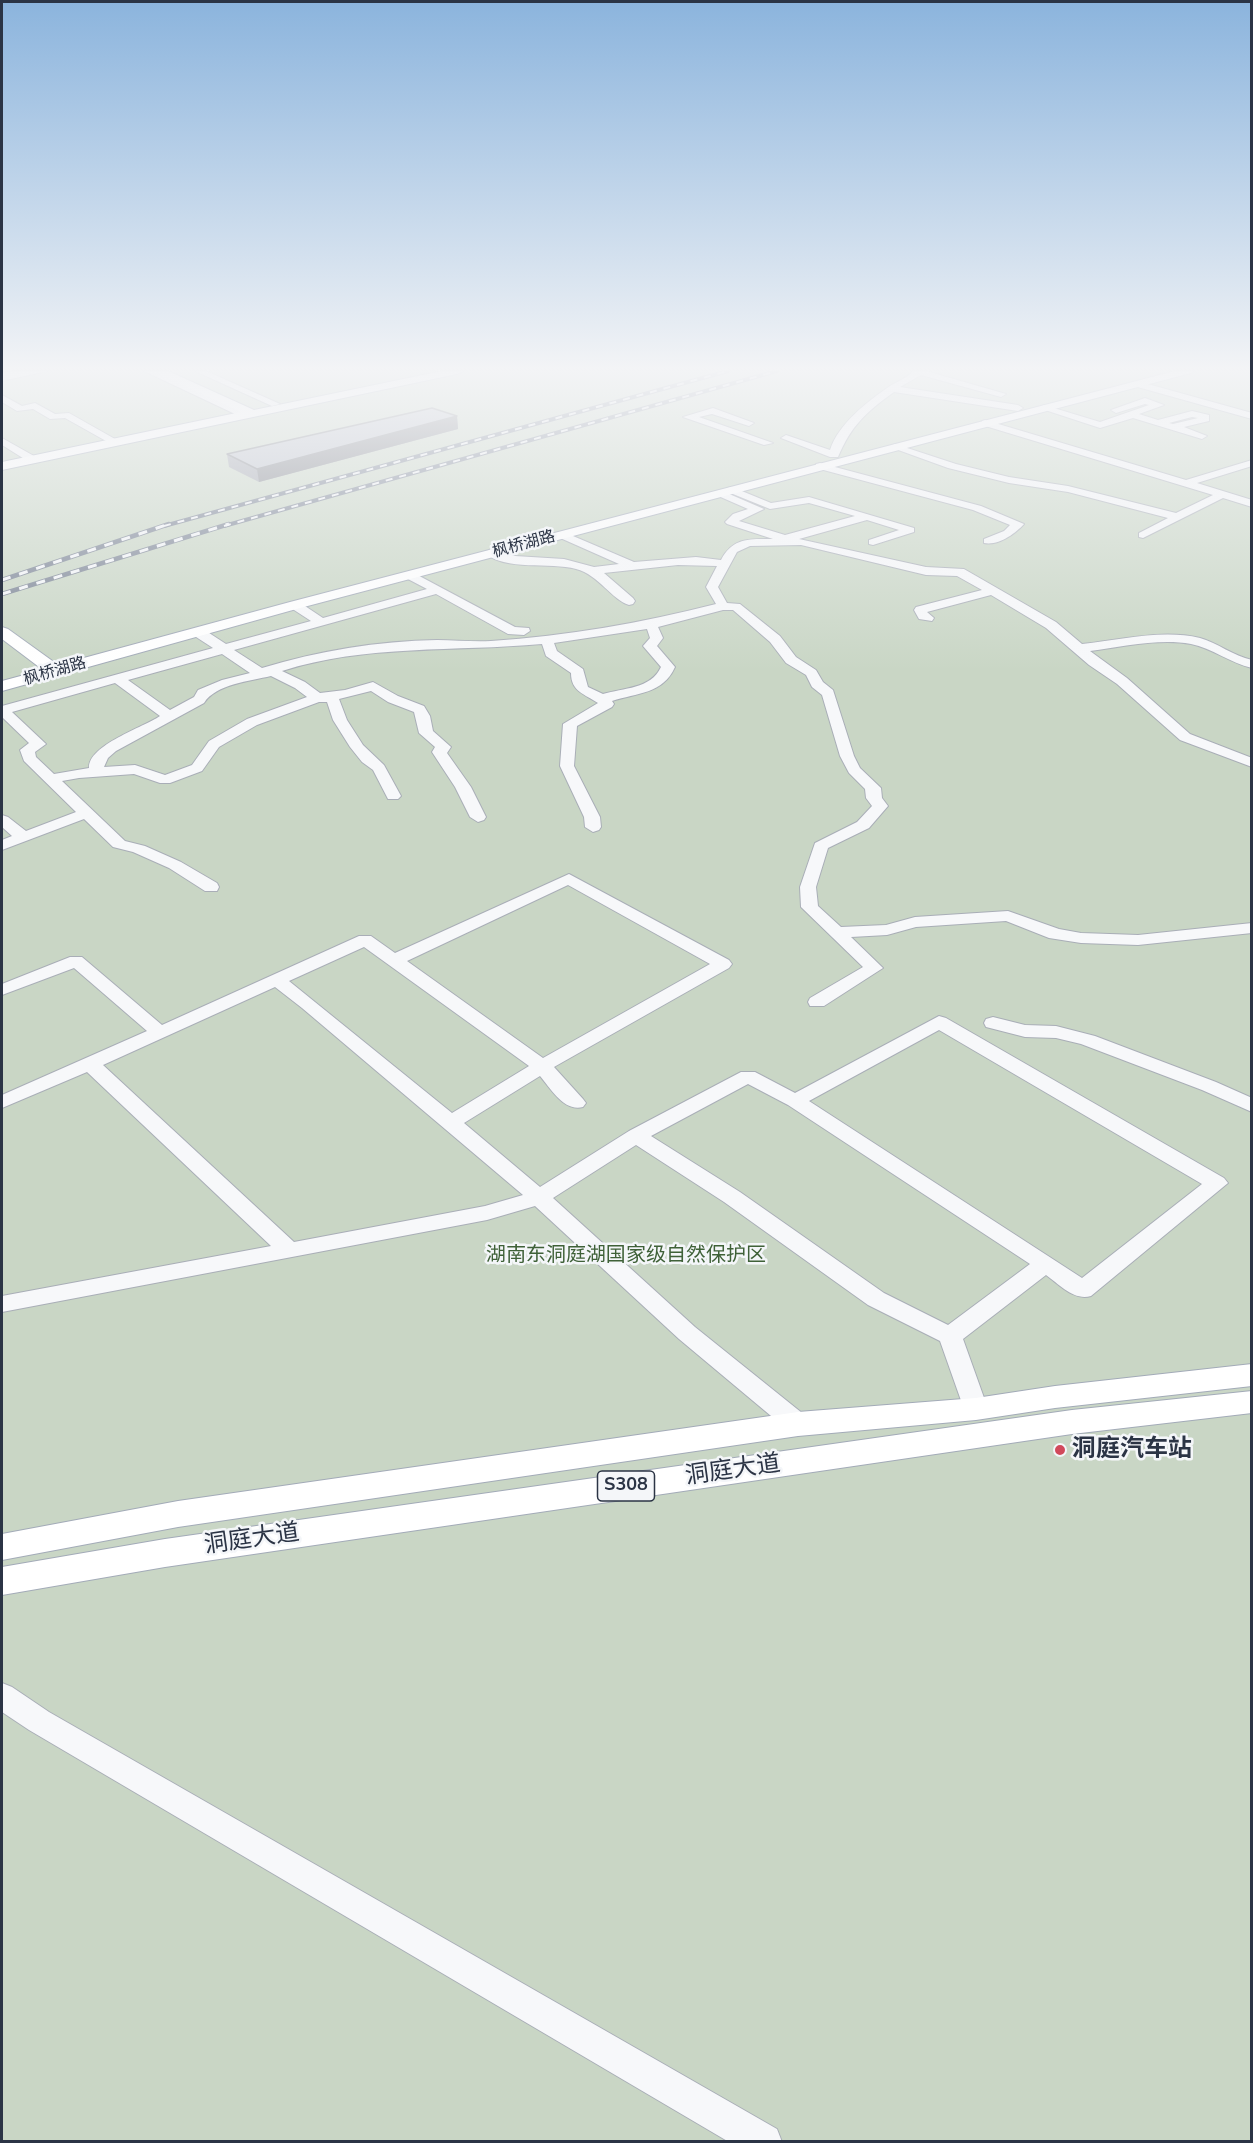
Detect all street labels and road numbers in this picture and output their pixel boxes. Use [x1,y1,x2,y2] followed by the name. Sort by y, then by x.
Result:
[491,527,557,563] street label: 枫桥湖路
[22,654,88,690] street label: 枫桥湖路
[683,1450,783,1492] street label: 洞庭大道
[598,1471,654,1501] road number: S308
[202,1519,302,1561] street label: 洞庭大道

